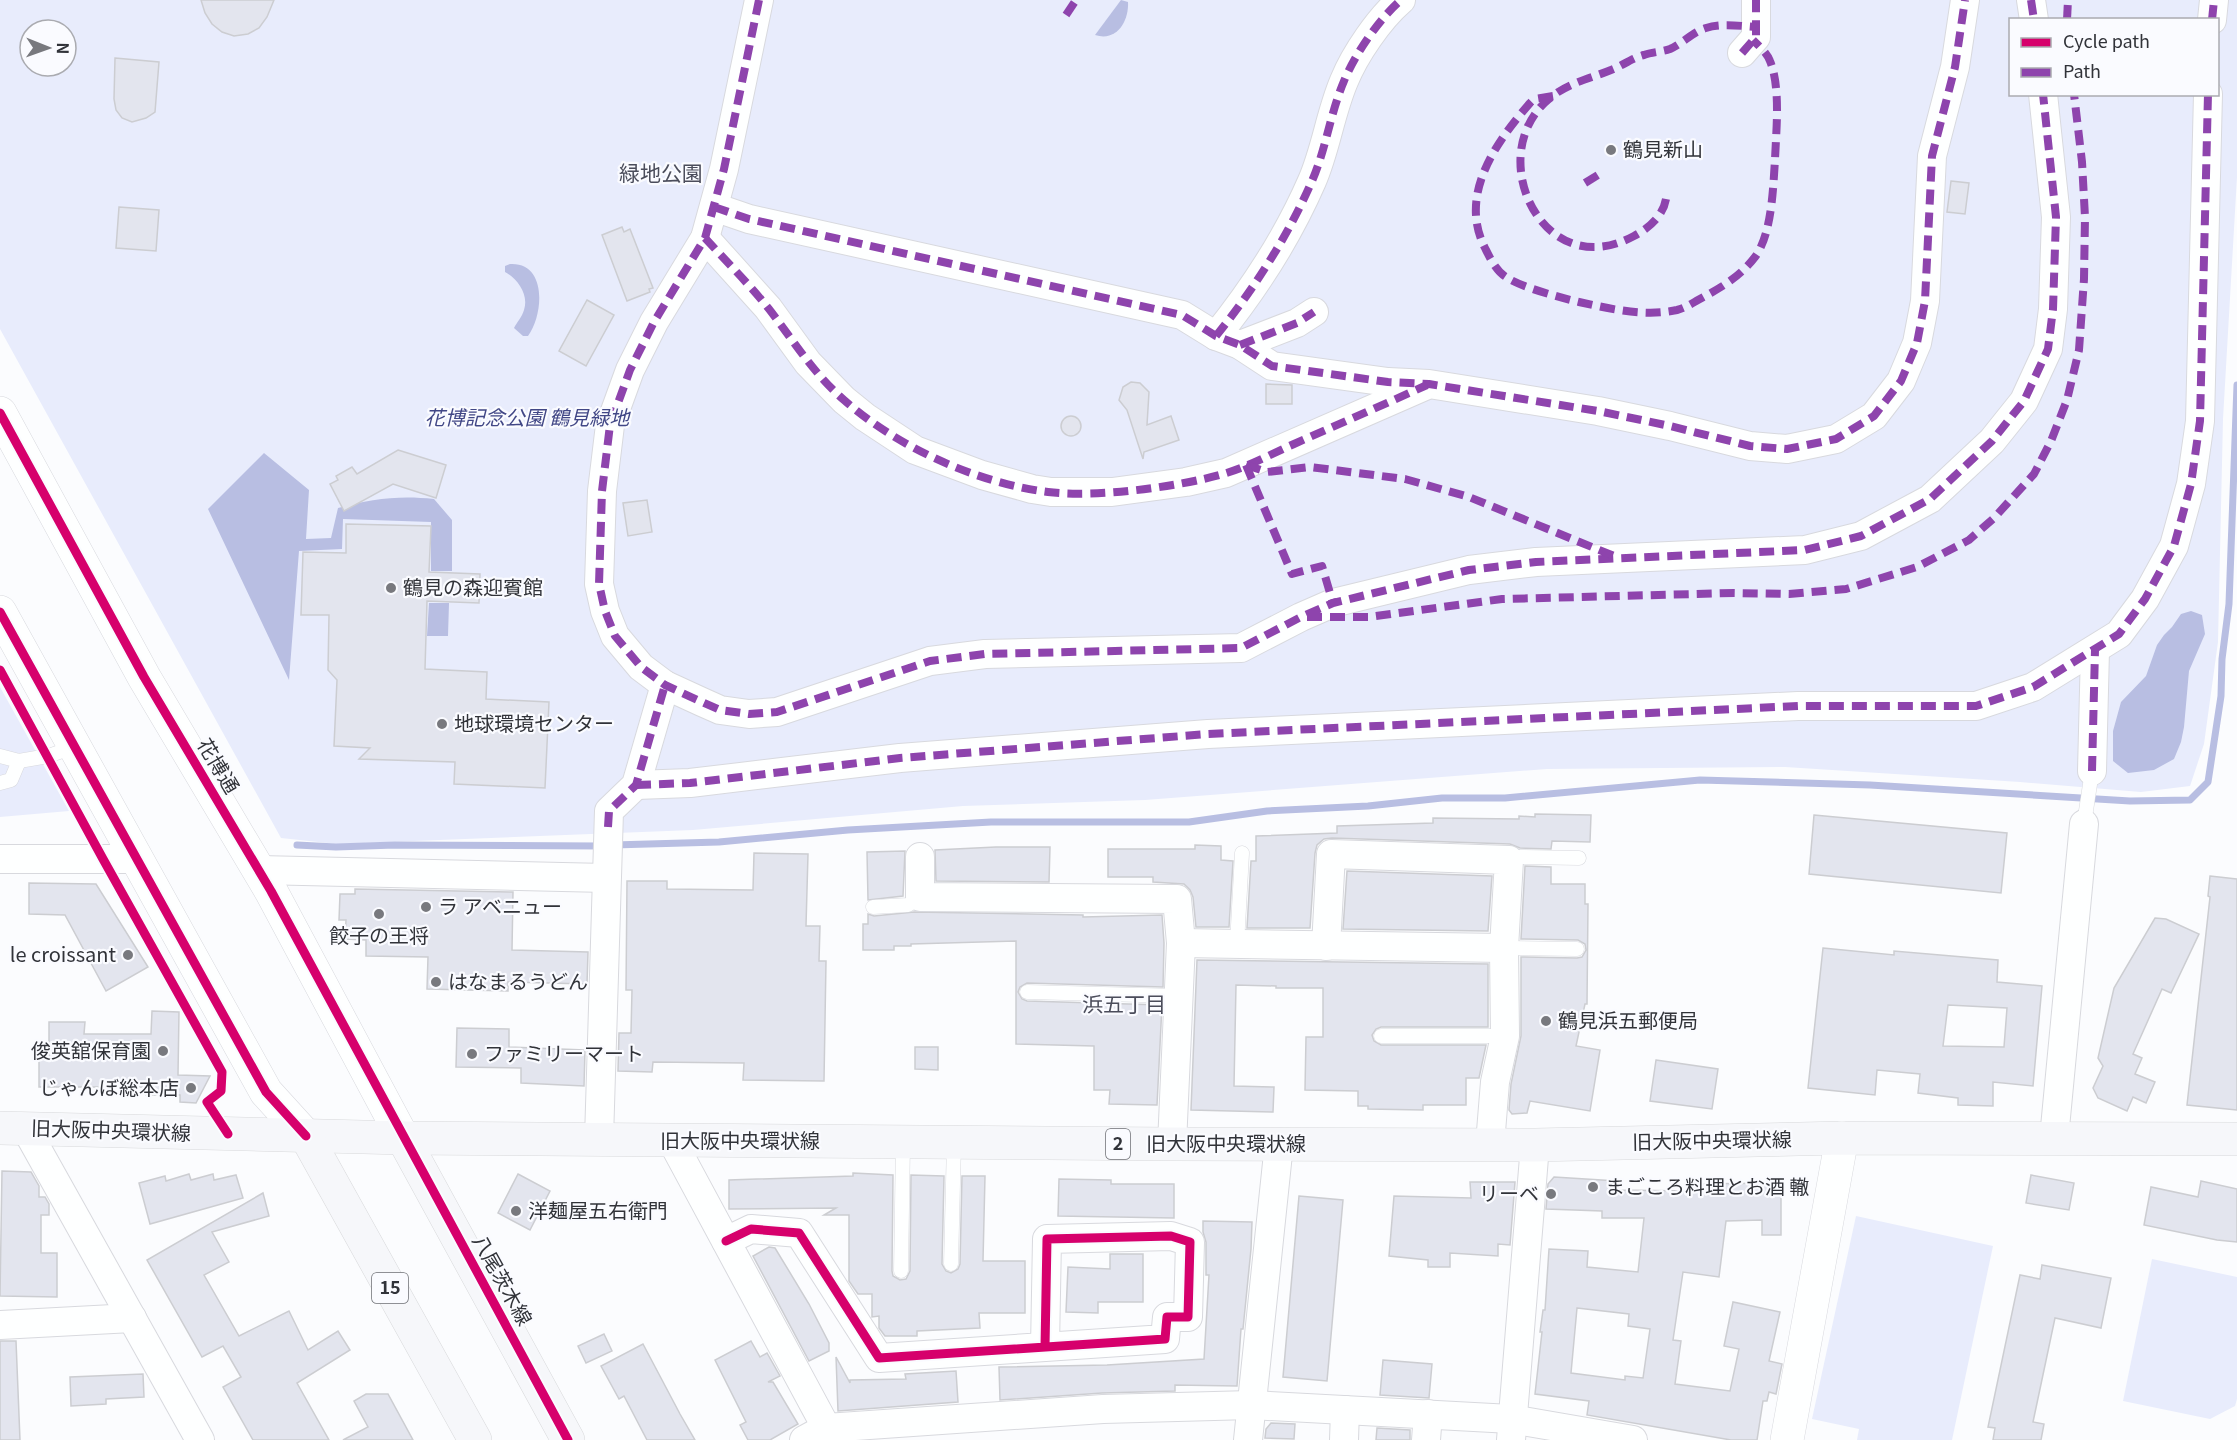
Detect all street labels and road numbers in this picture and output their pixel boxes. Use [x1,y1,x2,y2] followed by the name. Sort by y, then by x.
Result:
[191,732,247,798] street label: 花博通
[31,1112,192,1147] street label: 旧大阪中央環状線
[1632,1124,1792,1155] street label: 旧大阪中央環状線
[660,1125,820,1154] street label: 旧大阪中央環状線
[1146,1128,1306,1157] street label: 旧大阪中央環状線
[1106,1129,1130,1159] road number: 2
[466,1229,540,1330] street label: 八尾茨木線
[372,1273,408,1303] road number: 15

